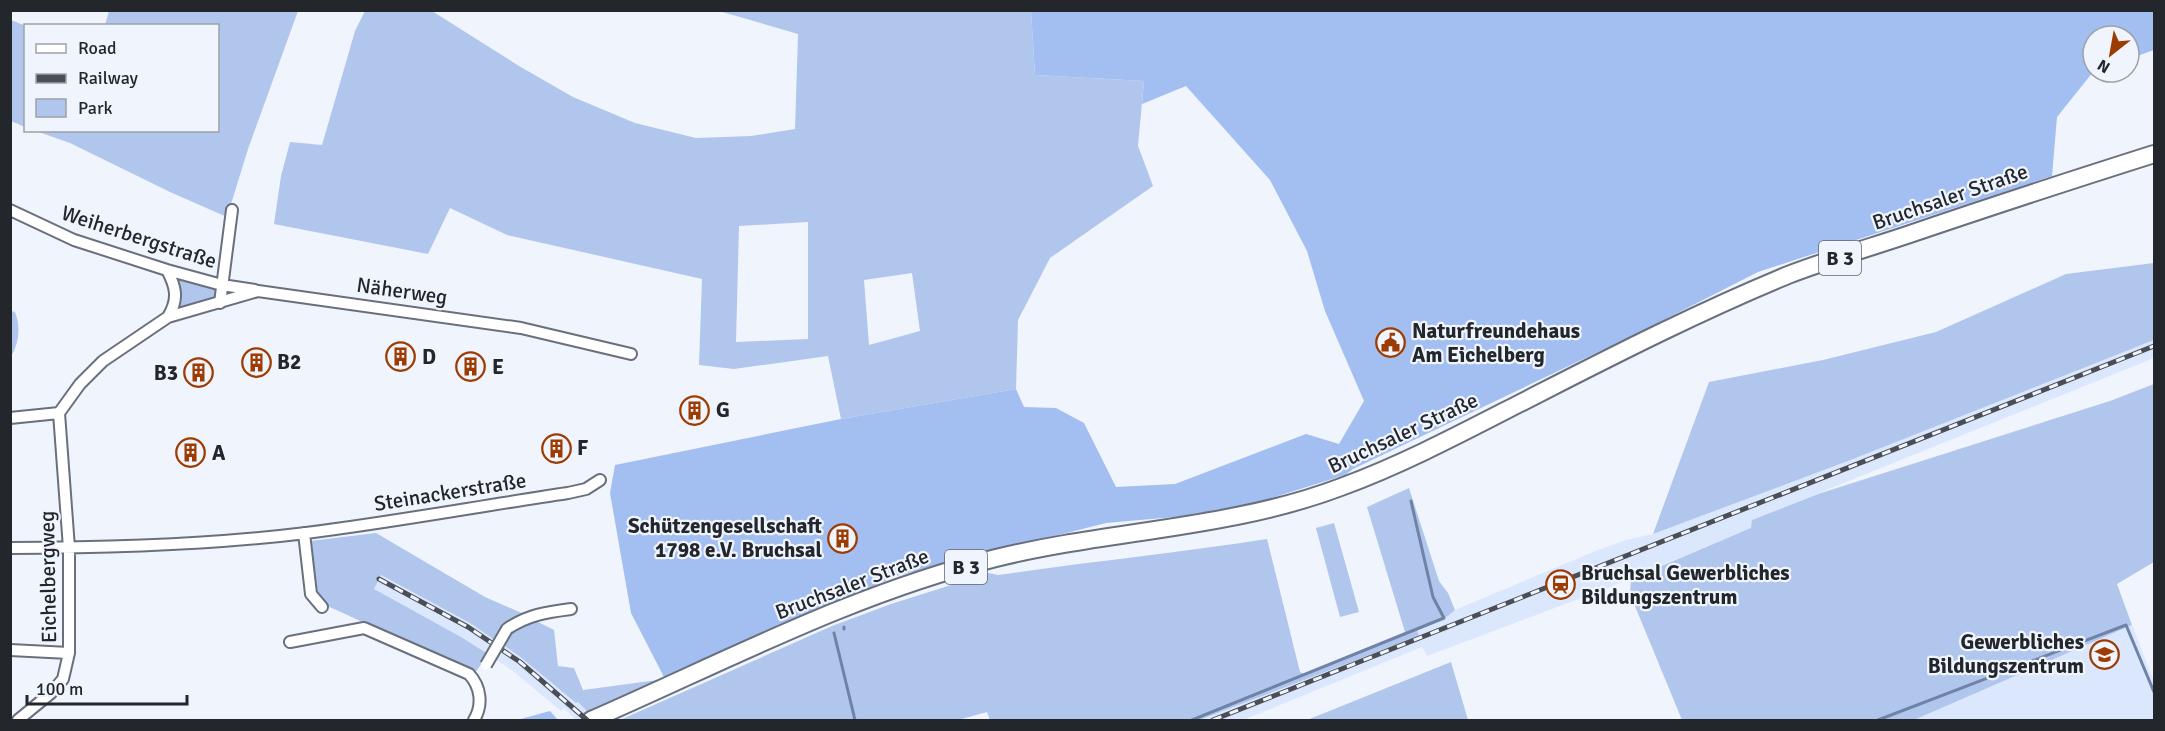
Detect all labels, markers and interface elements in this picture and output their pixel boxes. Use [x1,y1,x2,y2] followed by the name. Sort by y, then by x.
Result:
[24,24,219,132] legend
[2081,24,2141,84] north arrow
[78,37,117,59] text: Road
[2094,55,2114,77] text: N
[78,67,139,89] text: Railway
[78,97,113,119] text: Park
[1869,158,2031,236] street label: Bruchsaler Straße
[58,200,220,274] street label: Weiherbergstraße
[1819,241,1861,275] road number: B 3
[355,272,449,310] street label: Näherweg
[1412,318,1580,368] place label: Naturfreundehaus Am Eichelberg
[1375,327,1407,359] public building icon: Naturfreundehaus Am Eichelberg
[385,341,417,373] building icon: D
[422,344,436,370] place label: D
[240,346,272,378] building icon: B2
[277,349,301,375] place label: B2
[455,351,487,383] building icon: E
[492,354,504,380] place label: E
[183,357,215,389] building icon: B3
[154,360,178,386] place label: B3
[1324,387,1482,479] street label: Bruchsaler Straße
[679,394,711,426] building icon: G
[716,397,730,423] place label: G
[540,432,572,464] building icon: F
[577,435,588,461] place label: F
[175,437,207,469] building icon: A
[212,440,226,466] place label: A
[372,467,528,517] street label: Steinackerstraße
[34,511,62,643] street label: Eichelbergweg
[628,513,823,563] place label: Schützengesellschaft 1798 e.V. Bruchsal
[827,522,859,554] building icon: Schützengesellschaft 1798 e.V. Bruchsal
[772,543,932,625] street label: Bruchsaler Straße
[945,550,987,584] road number: B 3
[1581,560,1790,610] place label: Bruchsal Gewerbliches Bildungszentrum
[1544,569,1576,601] station icon: Bruchsal Gewerbliches Bildungszentrum
[1928,629,2084,679] place label: Gewerbliches Bildungszentrum
[2089,638,2121,670] school or university icon: Gewerbliches Bildungszentrum
[27,668,188,706] scale bar
[36,678,83,700] text: 100 m

